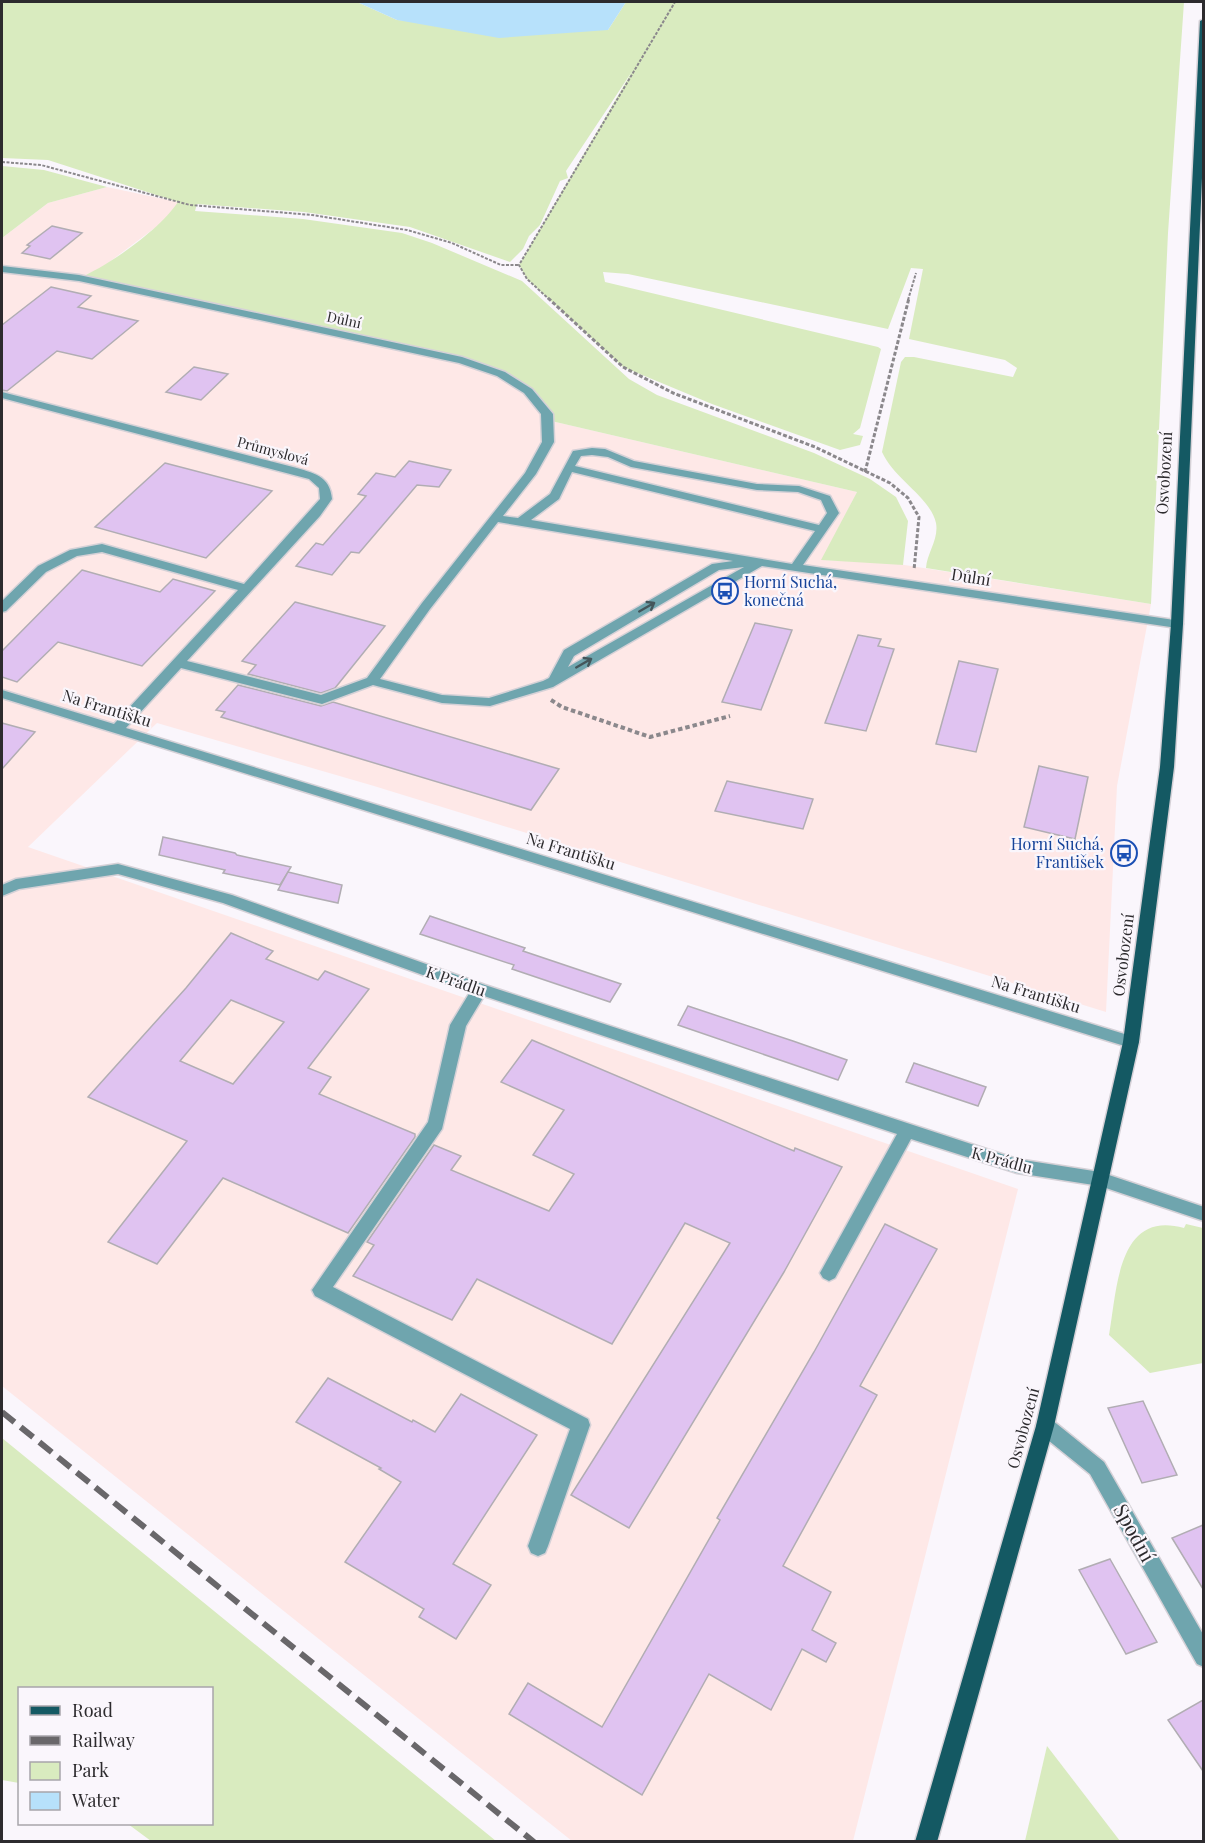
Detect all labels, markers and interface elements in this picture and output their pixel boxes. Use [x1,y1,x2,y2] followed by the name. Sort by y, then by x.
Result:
[325,307,363,332] street label: Důlní
[1151,431,1176,515] street label: Osvobození
[235,432,311,469] street label: Průmyslová
[950,563,993,590] street label: Důlní
[744,571,837,610] place label: Horní Suchá, konečná
[710,576,740,606] bus stop icon: Horní Suchá, konečná
[637,601,655,612] one-way arrow
[575,657,592,669] one-way arrow
[60,684,154,731] street label: Na Františku
[524,827,618,874] street label: Na Františku
[1011,833,1104,872] place label: Horní Suchá, František
[1109,838,1139,868] bus stop icon: Horní Suchá, František
[1107,912,1138,998] street label: Osvobození
[423,960,489,1001] street label: K Prádlu
[989,970,1083,1017] street label: Na Františku
[969,1141,1035,1178] street label: K Prádlu
[1002,1385,1044,1471] street label: Osvobození
[1108,1498,1162,1566] street label: Spodní
[18,1687,213,1825] legend
[72,1698,113,1722] text: Road
[72,1728,135,1752] text: Railway
[72,1758,109,1782] text: Park
[71,1788,120,1812] text: Water

